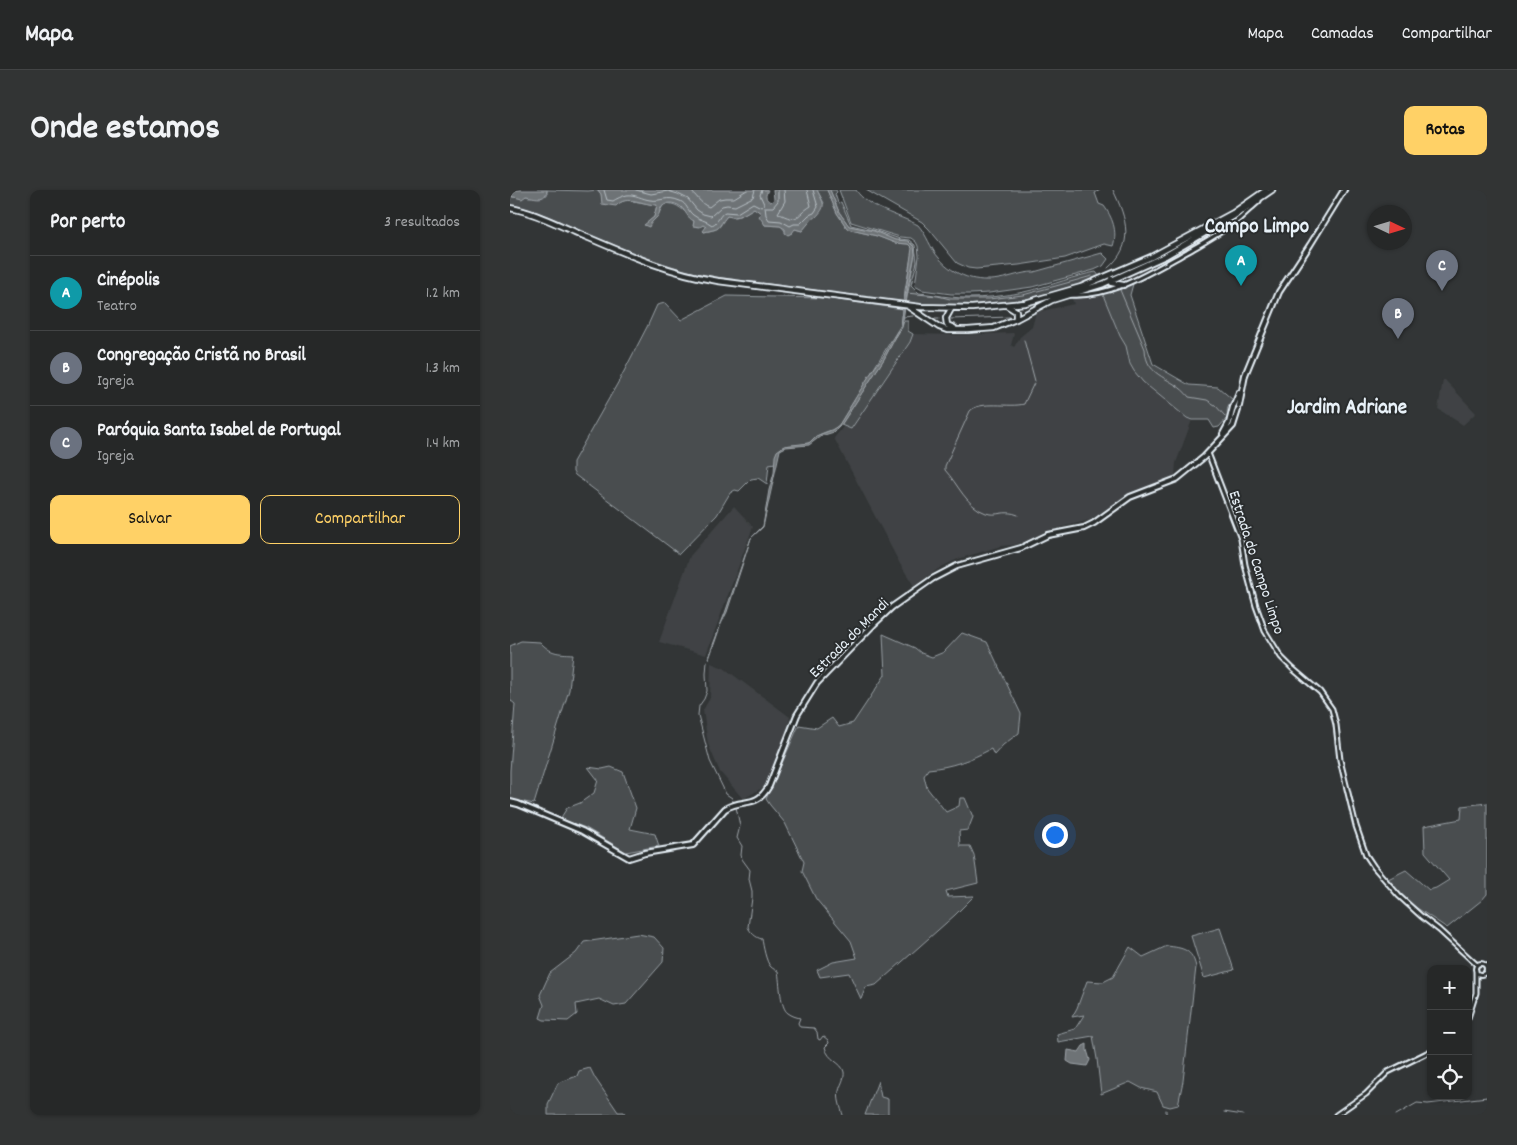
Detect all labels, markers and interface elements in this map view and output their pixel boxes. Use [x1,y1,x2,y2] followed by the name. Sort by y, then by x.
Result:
[25,18,73,52] text: Mapa
[1247,22,1283,47] text: Mapa
[1311,22,1374,47] text: Camadas
[1402,22,1492,47] text: Compartilhar
[30,105,220,155] text: Onde estamos
[1404,106,1487,155] button: Rotas
[1367,205,1412,250] north arrow
[50,208,125,238] text: Por perto
[384,211,460,234] text: 3 resultados
[1205,213,1309,243] district label: Campo Limpo
[1225,245,1257,286] pin: A
[1426,250,1458,291] pin: C
[97,268,160,295] text: Cinépolis
[62,282,70,305] text: A
[426,282,460,305] text: 1.2 km
[97,295,137,318] text: Teatro
[1382,298,1414,339] pin: B
[97,343,306,370] text: Congregação Cristã no Brasil
[62,357,70,380] text: B
[426,357,460,380] text: 1.3 km
[97,370,134,393] text: Igreja
[1287,394,1407,424] district label: Jardim Adriane
[97,418,341,445] text: Paróquia Santa Isabel de Portugal
[62,432,70,455] text: C
[426,432,460,455] text: 1.4 km
[97,445,134,468] text: Igreja
[1222,488,1290,638] street label: Estrada do Campo Limpo
[50,495,250,544] button: Salvar
[260,495,460,544] button: Compartilhar
[805,593,895,684] street label: Estrada do Mandi
[1042,822,1068,848] your location
[1427,965,1472,1100] map controls
[1427,965,1472,1010] button: +
[1427,1010,1472,1055] button: −
[1427,1055,1472,1100] button: locate

